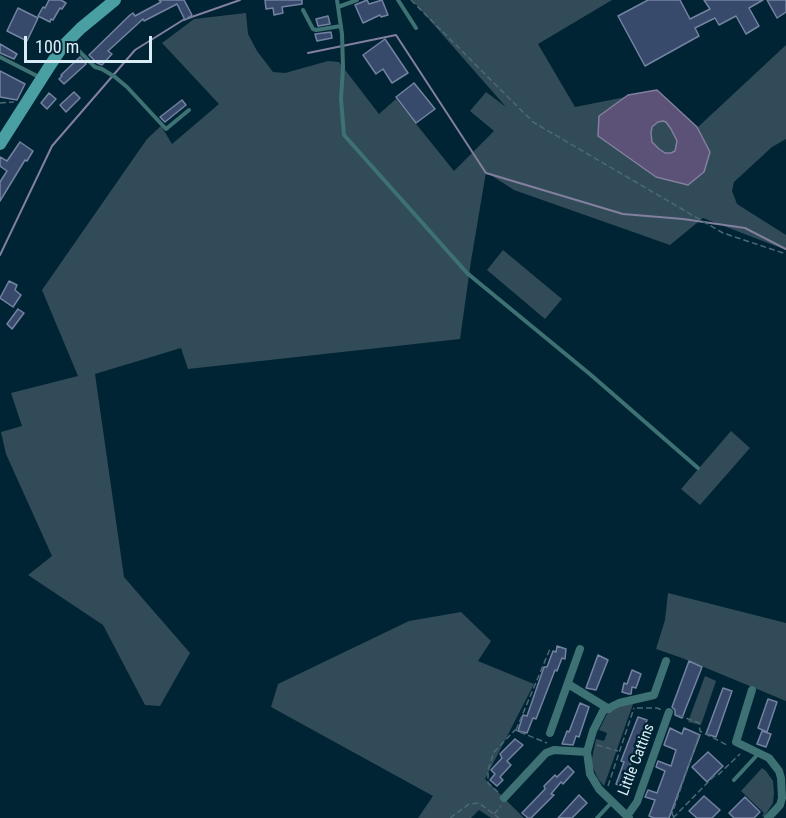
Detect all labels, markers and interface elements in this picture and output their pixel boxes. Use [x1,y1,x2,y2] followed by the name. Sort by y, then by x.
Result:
[27,24,154,62] scale bar
[35,36,79,57] text: 100 m
[615,722,659,798] street label: Little Cattins

